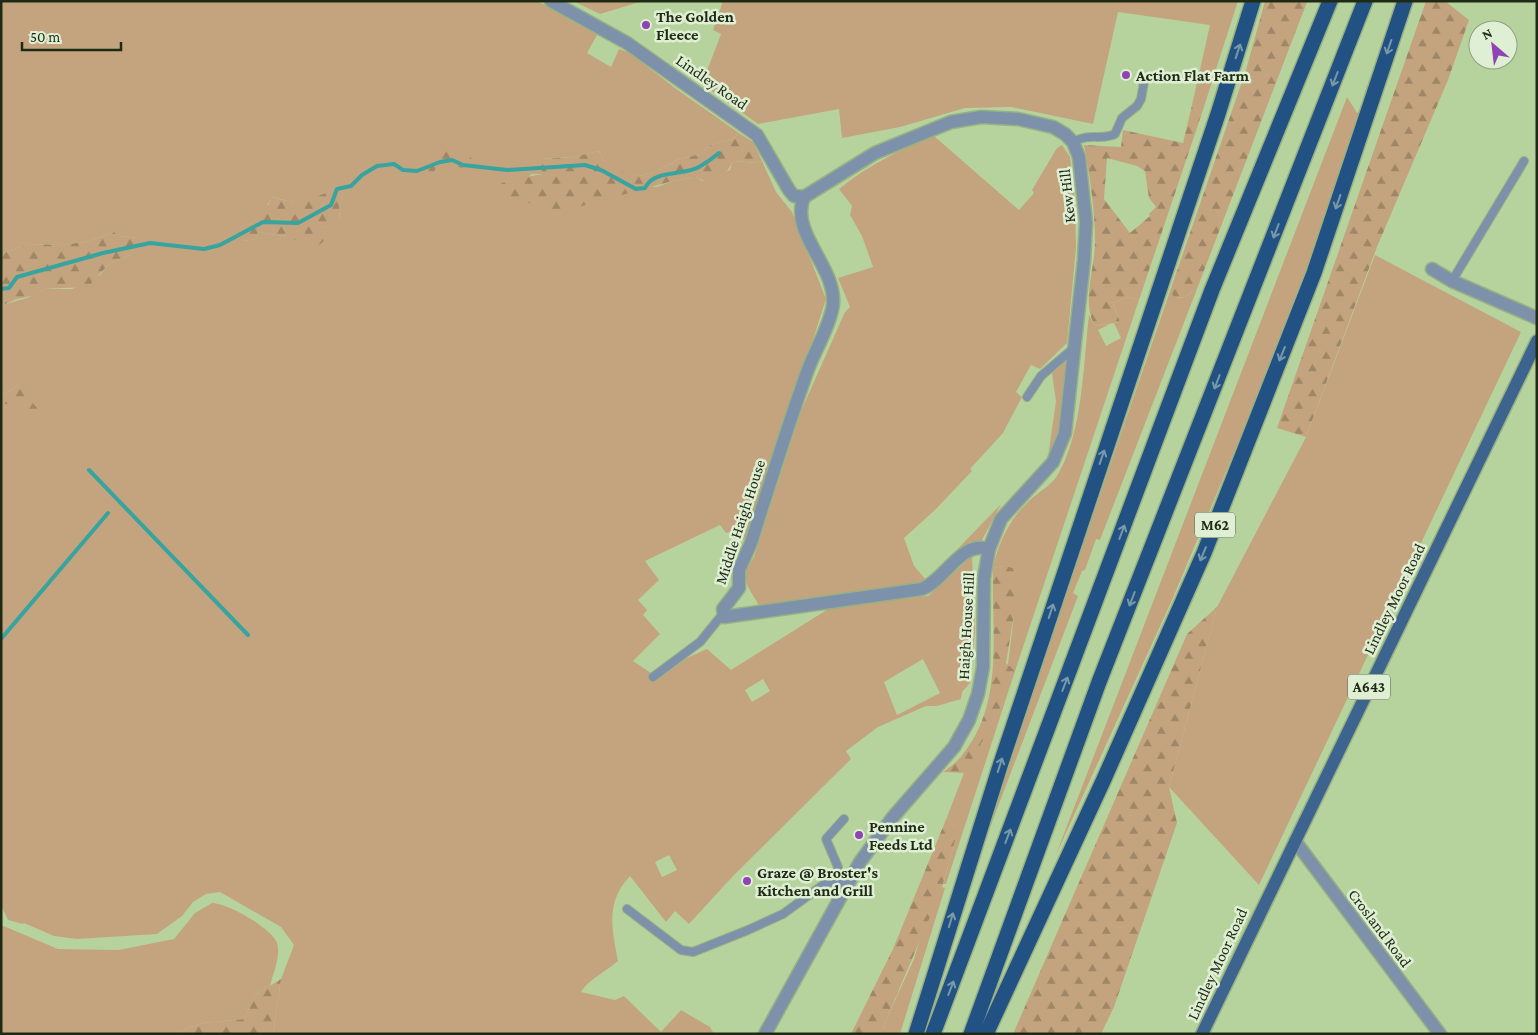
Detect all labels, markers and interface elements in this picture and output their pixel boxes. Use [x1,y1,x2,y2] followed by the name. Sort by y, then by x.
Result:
[656,8,734,43] place label: The Golden Fleece
[640,19,652,31] marker: The Golden Fleece
[22,20,121,52] scale bar
[1468,20,1518,70] north arrow
[1479,24,1495,43] text: N
[30,29,60,45] text: 50 m
[1384,39,1394,55] one-way arrow
[1234,43,1244,59] one-way arrow
[672,51,751,114] street label: Lindley Road
[1135,67,1249,84] place label: Action Flat Farm
[1120,69,1132,81] marker: Action Flat Farm
[1330,71,1339,86] one-way arrow
[1056,168,1078,224] street label: Kew Hill
[1333,193,1342,209] one-way arrow
[1270,223,1280,238] one-way arrow
[1277,346,1286,361] one-way arrow
[1211,374,1221,389] one-way arrow
[1098,449,1107,465] one-way arrow
[712,457,769,587] street label: Middle Haigh House
[1195,512,1235,538] road number: M62
[1118,524,1127,540] one-way arrow
[1360,540,1429,658] street label: Lindley Moor Road
[1198,546,1207,561] one-way arrow
[955,572,978,680] street label: Haigh House Hill
[1127,590,1136,606] one-way arrow
[1047,604,1056,619] one-way arrow
[1348,674,1390,700] road number: A643
[1061,677,1070,692] one-way arrow
[996,758,1005,774] one-way arrow
[869,818,933,853] place label: Pennine Feeds Ltd
[853,829,865,841] marker: Pennine Feeds Ltd
[1003,829,1013,844] one-way arrow
[757,864,878,899] place label: Graze @ Broster's Kitchen and Grill
[741,875,753,887] marker: Graze @ Broster's Kitchen and Grill
[1345,886,1415,971] street label: Crosland Road
[1184,905,1251,1023] street label: Lindley Moor Road
[947,913,956,929] one-way arrow
[946,981,956,996] one-way arrow

